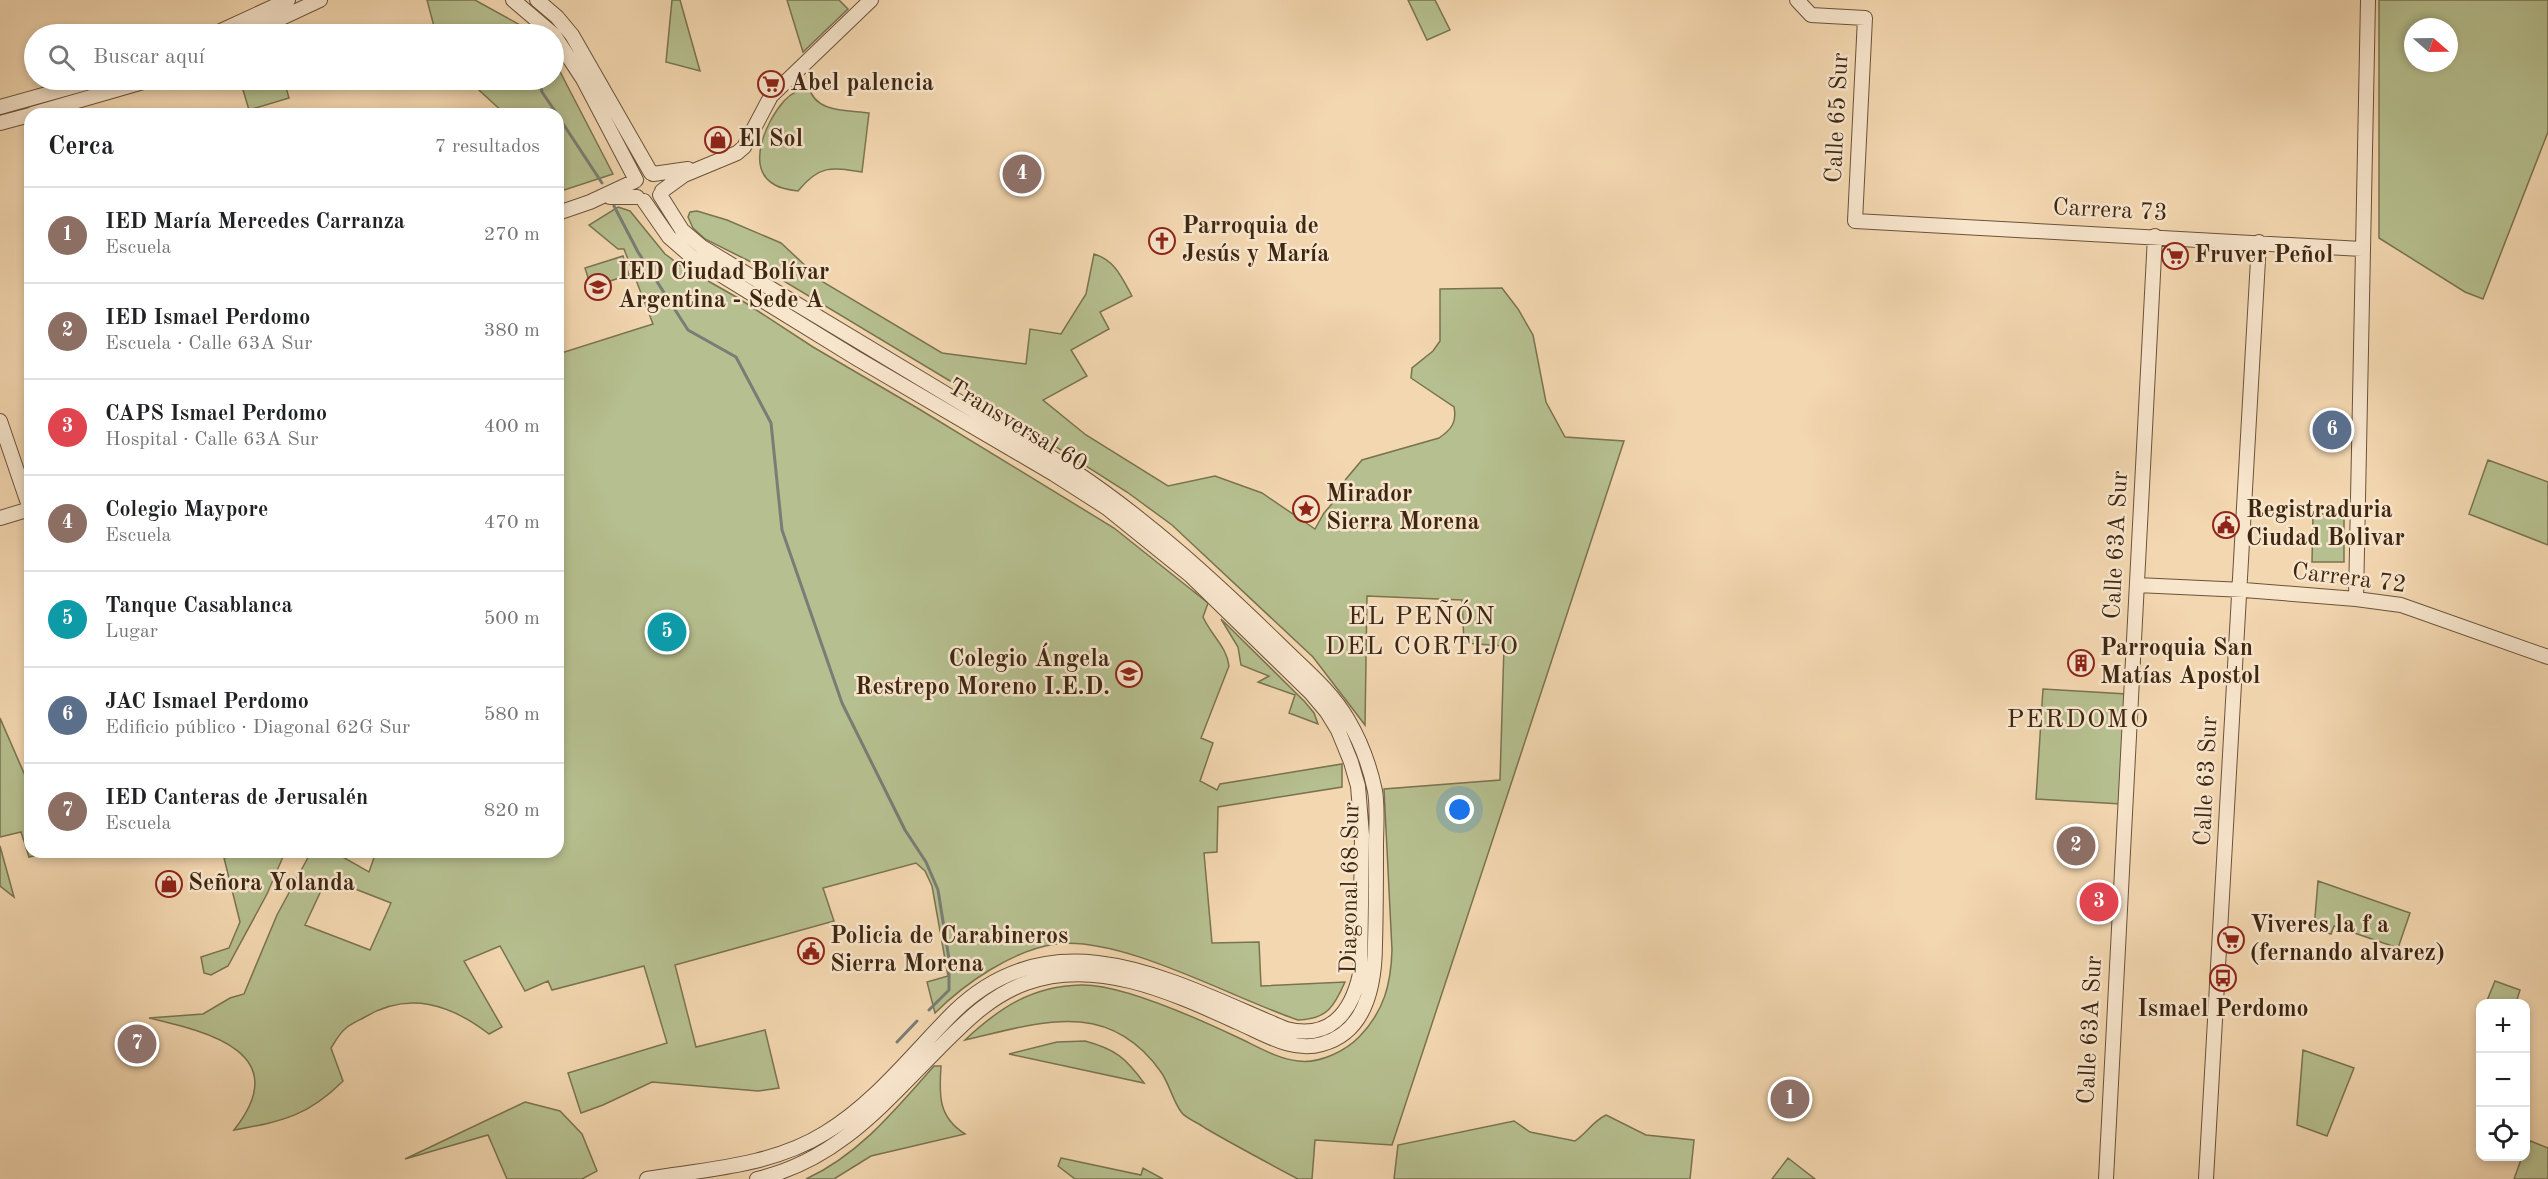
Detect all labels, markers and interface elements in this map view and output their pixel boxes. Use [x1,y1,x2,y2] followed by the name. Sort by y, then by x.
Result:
[2404,18,2458,72] north arrow
[24,24,564,90] search box
[45,41,78,74] icon: search
[93,46,205,68] text: Buscar aquí
[1823,52,1853,184] street label: Calle 65 Sur
[756,69,786,99] supermarket icon: Abel palencia
[790,72,934,96] place label: Abel palencia
[703,125,733,155] shop icon: El Sol
[738,128,803,152] place label: El Sol
[48,134,114,160] text: Cerca
[435,137,540,157] text: 7 resultados
[1002,152,1042,196] pin: 4
[2052,196,2168,226] street label: Carrera 73
[105,211,405,233] text: IED María Mercedes Carranza
[1182,215,1329,267] place label: Parroquia de Jesús y María
[62,225,73,245] text: 1
[484,225,540,245] text: 270 m
[1147,226,1177,256] church icon: Parroquia de Jesús y María
[105,238,171,258] text: Escuela
[2160,241,2190,271] supermarket icon: Fruver Peñol
[2194,244,2333,268] place label: Fruver Peñol
[618,261,830,313] place label: IED Ciudad Bolívar Argentina - Sede A
[583,272,613,302] school or university icon: IED Ciudad Bolívar Argentina - Sede A
[105,307,310,329] text: IED Ismael Perdomo
[62,321,73,341] text: 2
[484,321,540,341] text: 380 m
[105,334,312,354] text: Escuela · Calle 63A Sur
[943,375,1091,477] street label: Transversal 60
[105,403,327,425] text: CAPS Ismael Perdomo
[2312,408,2352,452] pin: 6
[62,417,73,437] text: 3
[484,417,540,437] text: 400 m
[105,430,318,450] text: Hospital · Calle 63A Sur
[2101,470,2133,620] street label: Calle 63A Sur
[1326,483,1480,535] place label: Mirador Sierra Morena
[1291,494,1321,524] place icon: Mirador Sierra Morena
[105,499,268,521] text: Colegio Maypore
[2246,499,2405,551] place label: Registraduria Ciudad Bolivar
[2211,510,2241,540] public building icon: Registraduria Ciudad Bolivar
[62,513,73,533] text: 4
[484,513,540,533] text: 470 m
[105,526,171,546] text: Escuela
[2291,560,2407,598] street label: Carrera 72
[105,595,293,617] text: Tanque Casablanca
[1325,599,1519,660] district label: EL PEÑÓN DEL CORTIJO
[62,609,73,629] text: 5
[484,609,540,629] text: 500 m
[648,610,686,654] pin: 5
[105,622,158,642] text: Lugar
[2100,637,2260,689] place label: Parroquia San Matías Apostol
[855,642,1110,700] place label: Colegio Ángela Restrepo Moreno I.E.D.
[2066,648,2096,678] building icon: Parroquia San Matías Apostol
[1114,659,1144,689] school or university icon: Colegio Ángela Restrepo Moreno I.E.D.
[105,691,309,713] text: JAC Ismael Perdomo
[62,705,73,725] text: 6
[484,705,540,725] text: 580 m
[2006,707,2150,733] district label: PERDOMO
[2192,715,2222,847] street label: Calle 63 Sur
[105,718,410,738] text: Edificio público · Diagonal 62G Sur
[105,787,368,809] text: IED Canteras de Jerusalén
[1445,795,1474,824] your location
[62,801,73,821] text: 7
[484,801,540,821] text: 820 m
[1338,802,1365,974] street label: Diagonal 68 Sur
[105,814,171,834] text: Escuela
[2056,824,2096,868] pin: 2
[154,869,184,899] shop icon: Señora Yolanda
[188,872,355,896] place label: Señora Yolanda
[2080,880,2118,924] pin: 3
[2250,914,2445,966] place label: Viveres la f a (fernando alvarez)
[830,925,1068,977] place label: Policia de Carabineros Sierra Morena
[2216,925,2246,955] supermarket icon: Viveres la f a (fernando alvarez)
[796,936,826,966] public building icon: Policia de Carabineros Sierra Morena
[2075,955,2107,1105] street label: Calle 63A Sur
[2208,963,2238,993] bus stop icon: Ismael Perdomo
[2137,998,2309,1022] place label: Ismael Perdomo
[2476,999,2530,1161] map controls
[2476,999,2530,1053] button: +
[118,1022,156,1066] pin: 7
[2476,1053,2530,1107] button: −
[1770,1076,1810,1122] pin: 1
[2476,1107,2530,1161] button: locate

